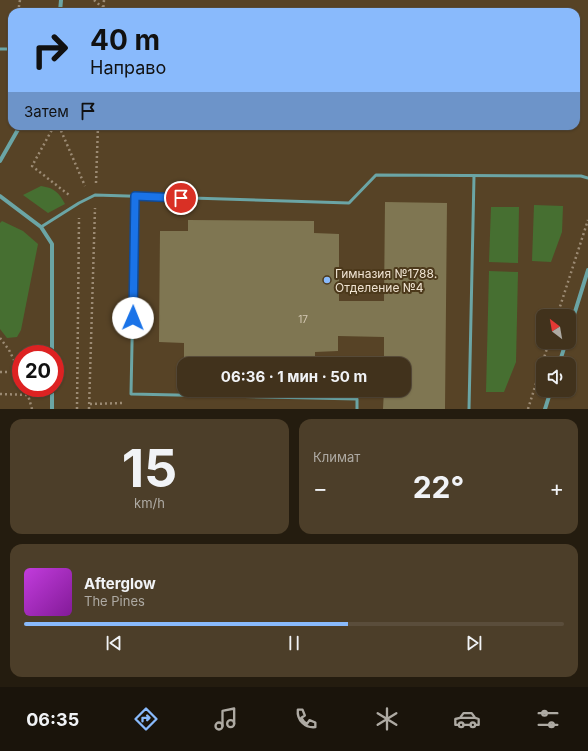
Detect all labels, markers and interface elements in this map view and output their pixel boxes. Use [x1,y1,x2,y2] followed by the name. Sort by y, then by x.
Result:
[90,23,160,57] text: 40 m
[24,24,76,76] icon: right
[90,57,166,78] text: Направо
[77,100,99,122] icon: arrive
[24,102,69,121] text: Затем
[164,181,198,215] pin
[170,187,192,209] icon: arrive
[335,266,437,295] place label: Гимназия №1788. Отделение №4
[322,275,332,285] marker: Гимназия №1788. Отделение №4
[112,297,154,339] position arrow
[536,309,576,349] north arrow
[536,309,576,397] map controls
[298,313,308,325] house number: 17
[12,345,64,397] speed limit sign: 20
[536,357,576,397] button: sound
[221,367,367,386] text: 06:36 · 1 мин · 50 m
[122,437,177,500] text: 15
[313,449,360,465] text: Климат
[413,469,464,505] text: 22°
[313,475,328,501] text: −
[549,475,564,501] text: +
[134,495,165,511] text: km/h
[84,574,156,593] text: Afterglow
[84,593,145,609] text: The Pines
[103,632,125,654] icon: previous
[283,632,305,654] icon: pause
[463,632,485,654] icon: next
[132,705,160,733] icon: directions
[212,705,240,733] icon: music
[292,705,320,733] icon: phone
[373,705,401,733] icon: climate
[453,705,481,733] icon: car
[534,705,562,733] icon: filters
[26,709,79,730] text: 06:35

